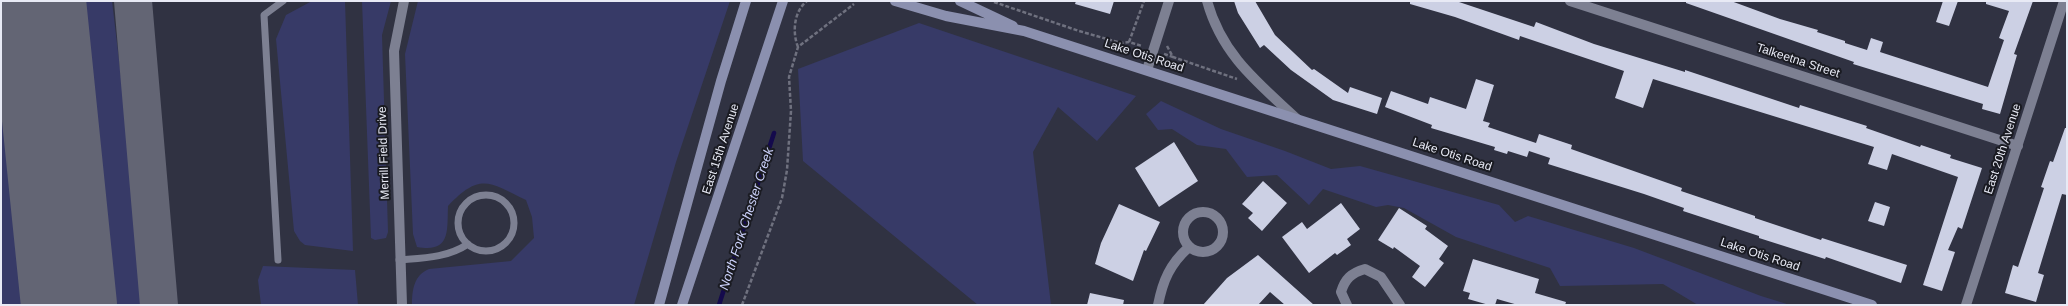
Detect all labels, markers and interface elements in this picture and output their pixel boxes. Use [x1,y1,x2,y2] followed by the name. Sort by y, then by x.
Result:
[1102,36,1186,76] street label: Lake Otis Road
[1755,41,1841,81] street label: Talkeetna Street
[700,102,742,196] street label: East 15th Avenue
[1982,102,2024,196] street label: East 20th Avenue
[375,106,393,200] street label: Merrill Field Drive
[1410,135,1494,175] street label: Lake Otis Road
[717,146,777,292] water label: North Fork Chester Creek
[1718,235,1802,275] street label: Lake Otis Road

